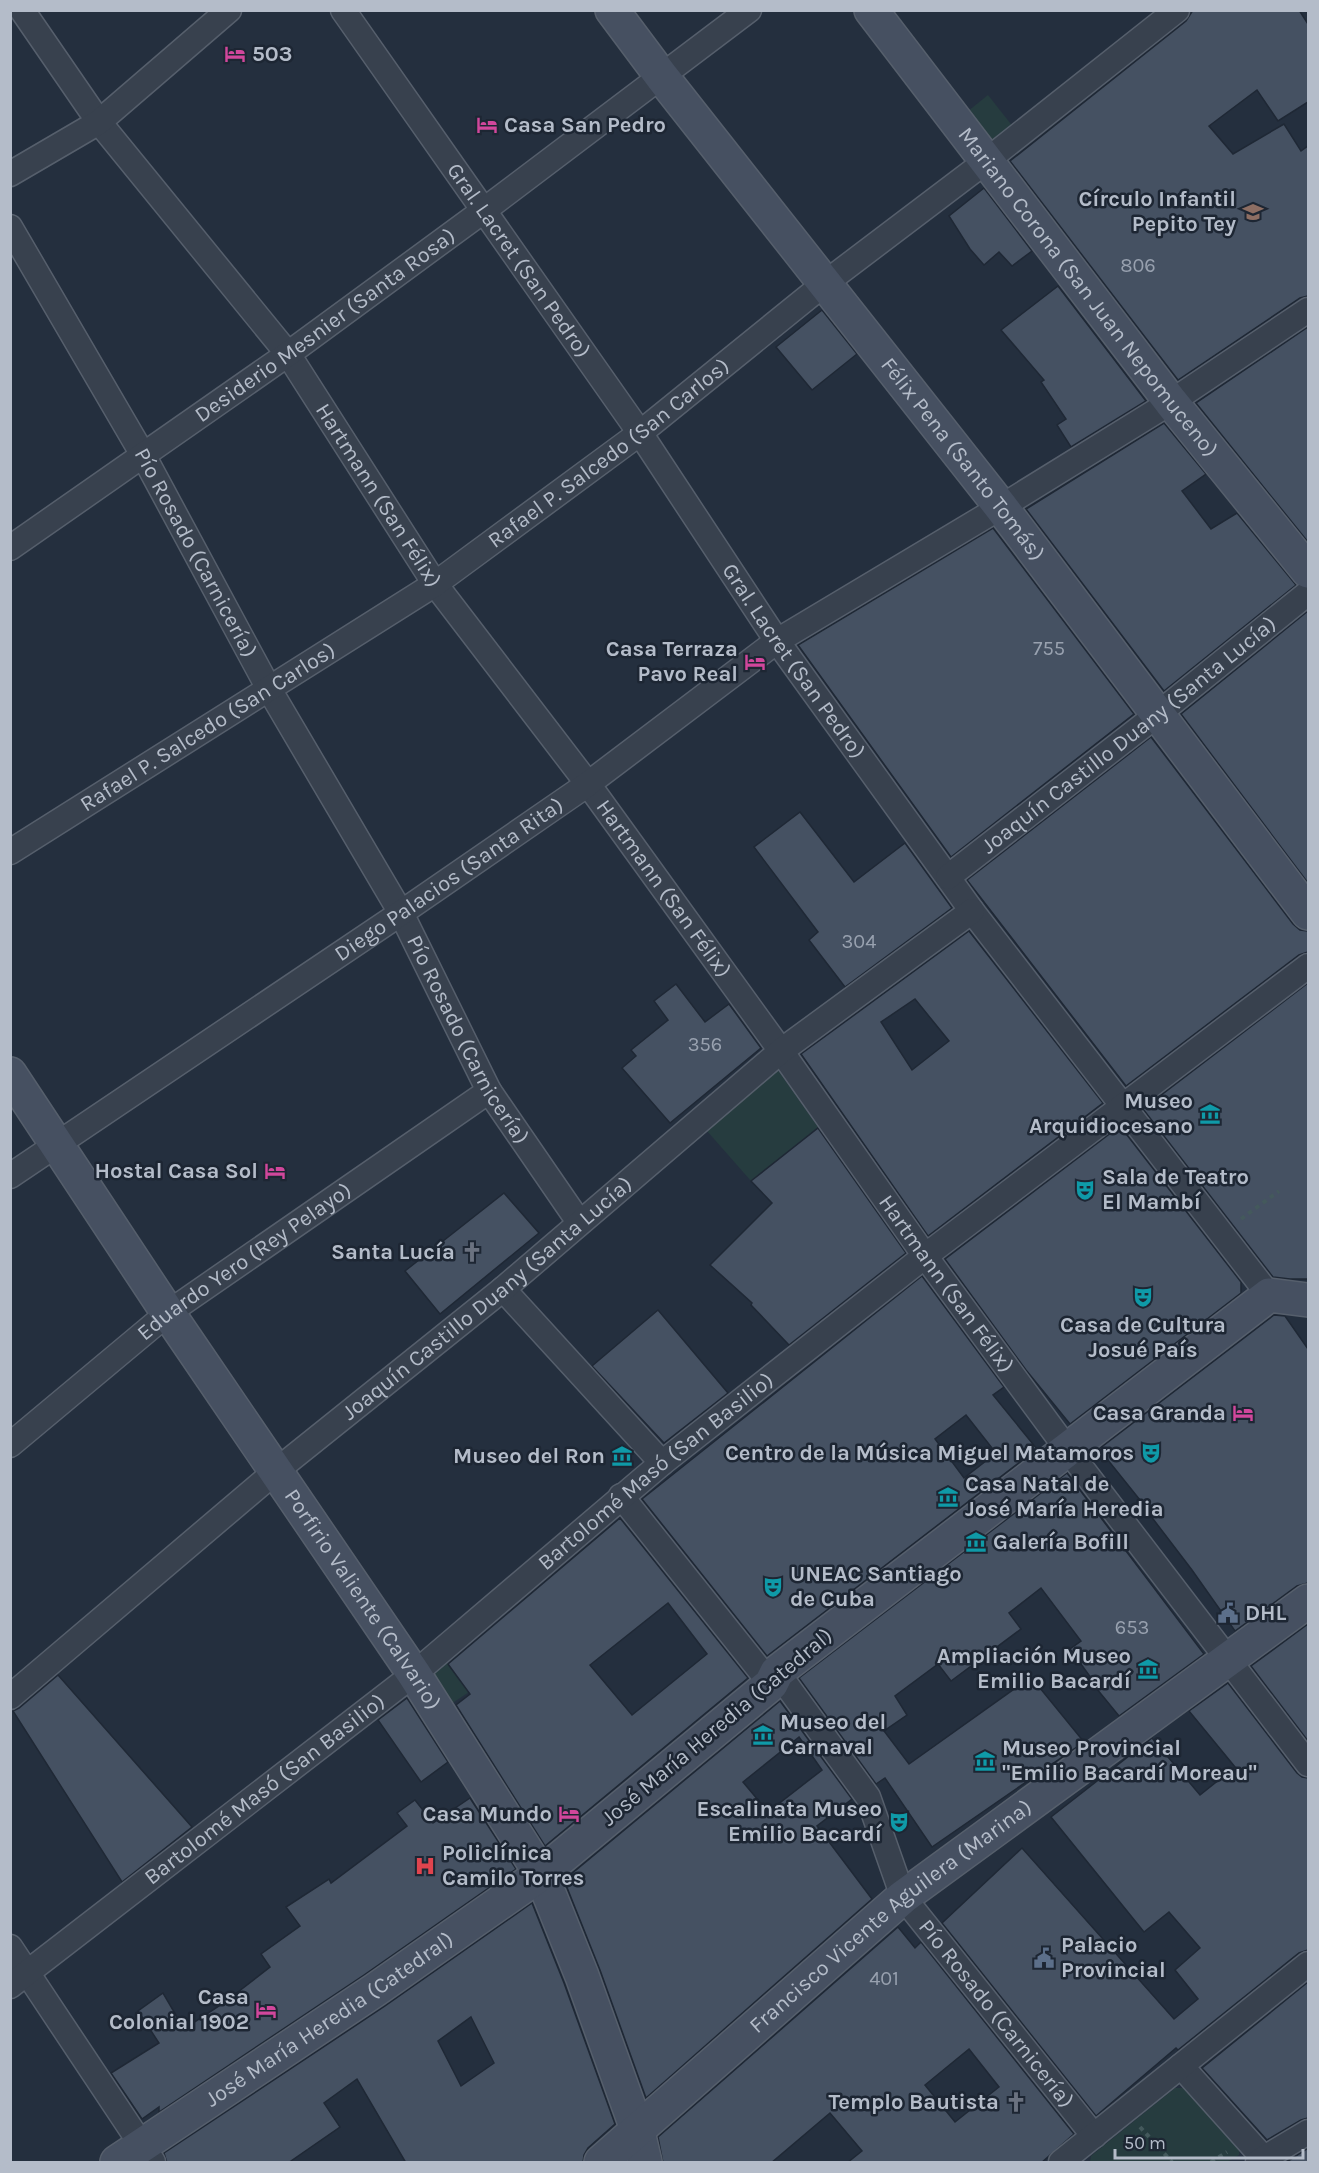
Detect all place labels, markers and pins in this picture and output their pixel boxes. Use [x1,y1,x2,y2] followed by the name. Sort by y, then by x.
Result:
[252,41,292,67] place label: 503
[223,42,247,66] hotel icon: 503
[504,112,666,138] place label: Casa San Pedro
[475,113,499,137] hotel icon: Casa San Pedro
[1078,186,1236,237] place label: Círculo Infantil Pepito Tey
[1241,200,1265,224] school or university icon: Círculo Infantil Pepito Tey
[606,636,738,687] place label: Casa Terraza Pavo Real
[743,650,767,674] hotel icon: Casa Terraza Pavo Real
[1029,1088,1193,1139] place label: Museo Arquidiocesano
[1198,1102,1222,1126] museum icon: Museo Arquidiocesano
[95,1158,258,1184] place label: Hostal Casa Sol
[263,1159,287,1183] hotel icon: Hostal Casa Sol
[1102,1164,1249,1215] place label: Sala de Teatro El Mambí
[1073,1178,1097,1202] theatre icon: Sala de Teatro El Mambí
[331,1239,455,1265] place label: Santa Lucía
[460,1240,484,1264] church icon: Santa Lucía
[1131,1285,1155,1309] theatre icon: Casa de Cultura Josué País
[1060,1312,1226,1363] place label: Casa de Cultura Josué País
[1093,1400,1226,1426] place label: Casa Granda
[1231,1401,1255,1425] hotel icon: Casa Granda
[725,1440,1134,1466] place label: Centro de la Música Miguel Matamoros
[1139,1441,1163,1465] theatre icon: Centro de la Música Miguel Matamoros
[453,1443,605,1469] place label: Museo del Ron
[610,1444,634,1468] museum icon: Museo del Ron
[965,1471,1164,1522] place label: Casa Natal de José María Heredia
[936,1485,960,1509] museum icon: Casa Natal de José María Heredia
[993,1529,1129,1555] place label: Galería Bofill
[964,1530,988,1554] museum icon: Galería Bofill
[790,1561,962,1612] place label: UNEAC Santiago de Cuba
[761,1575,785,1599] theatre icon: UNEAC Santiago de Cuba
[1245,1600,1287,1626] place label: DHL
[1216,1601,1240,1625] public building icon: DHL
[937,1643,1132,1694] place label: Ampliación Museo Emilio Bacardí
[1136,1657,1160,1681] museum icon: Ampliación Museo Emilio Bacardí
[780,1709,886,1760] place label: Museo del Carnaval
[751,1723,775,1747] museum icon: Museo del Carnaval
[1002,1735,1257,1786] place label: Museo Provincial "Emilio Bacardí Moreau"
[973,1749,997,1773] museum icon: Museo Provincial "Emilio Bacardí Moreau"
[697,1796,883,1847] place label: Escalinata Museo Emilio Bacardí
[422,1801,552,1827] place label: Casa Mundo
[557,1802,581,1826] hotel icon: Casa Mundo
[887,1810,911,1834] theatre icon: Escalinata Museo Emilio Bacardí
[442,1840,584,1891] place label: Policlínica Camilo Torres
[413,1854,437,1878] hospital icon: Policlínica Camilo Torres
[1061,1932,1166,1983] place label: Palacio Provincial
[1032,1946,1056,1970] public building icon: Palacio Provincial
[109,1984,249,2035] place label: Casa Colonial 1902
[254,1998,278,2022] hotel icon: Casa Colonial 1902
[828,2089,999,2115] place label: Templo Bautista
[1004,2090,1028,2114] church icon: Templo Bautista

